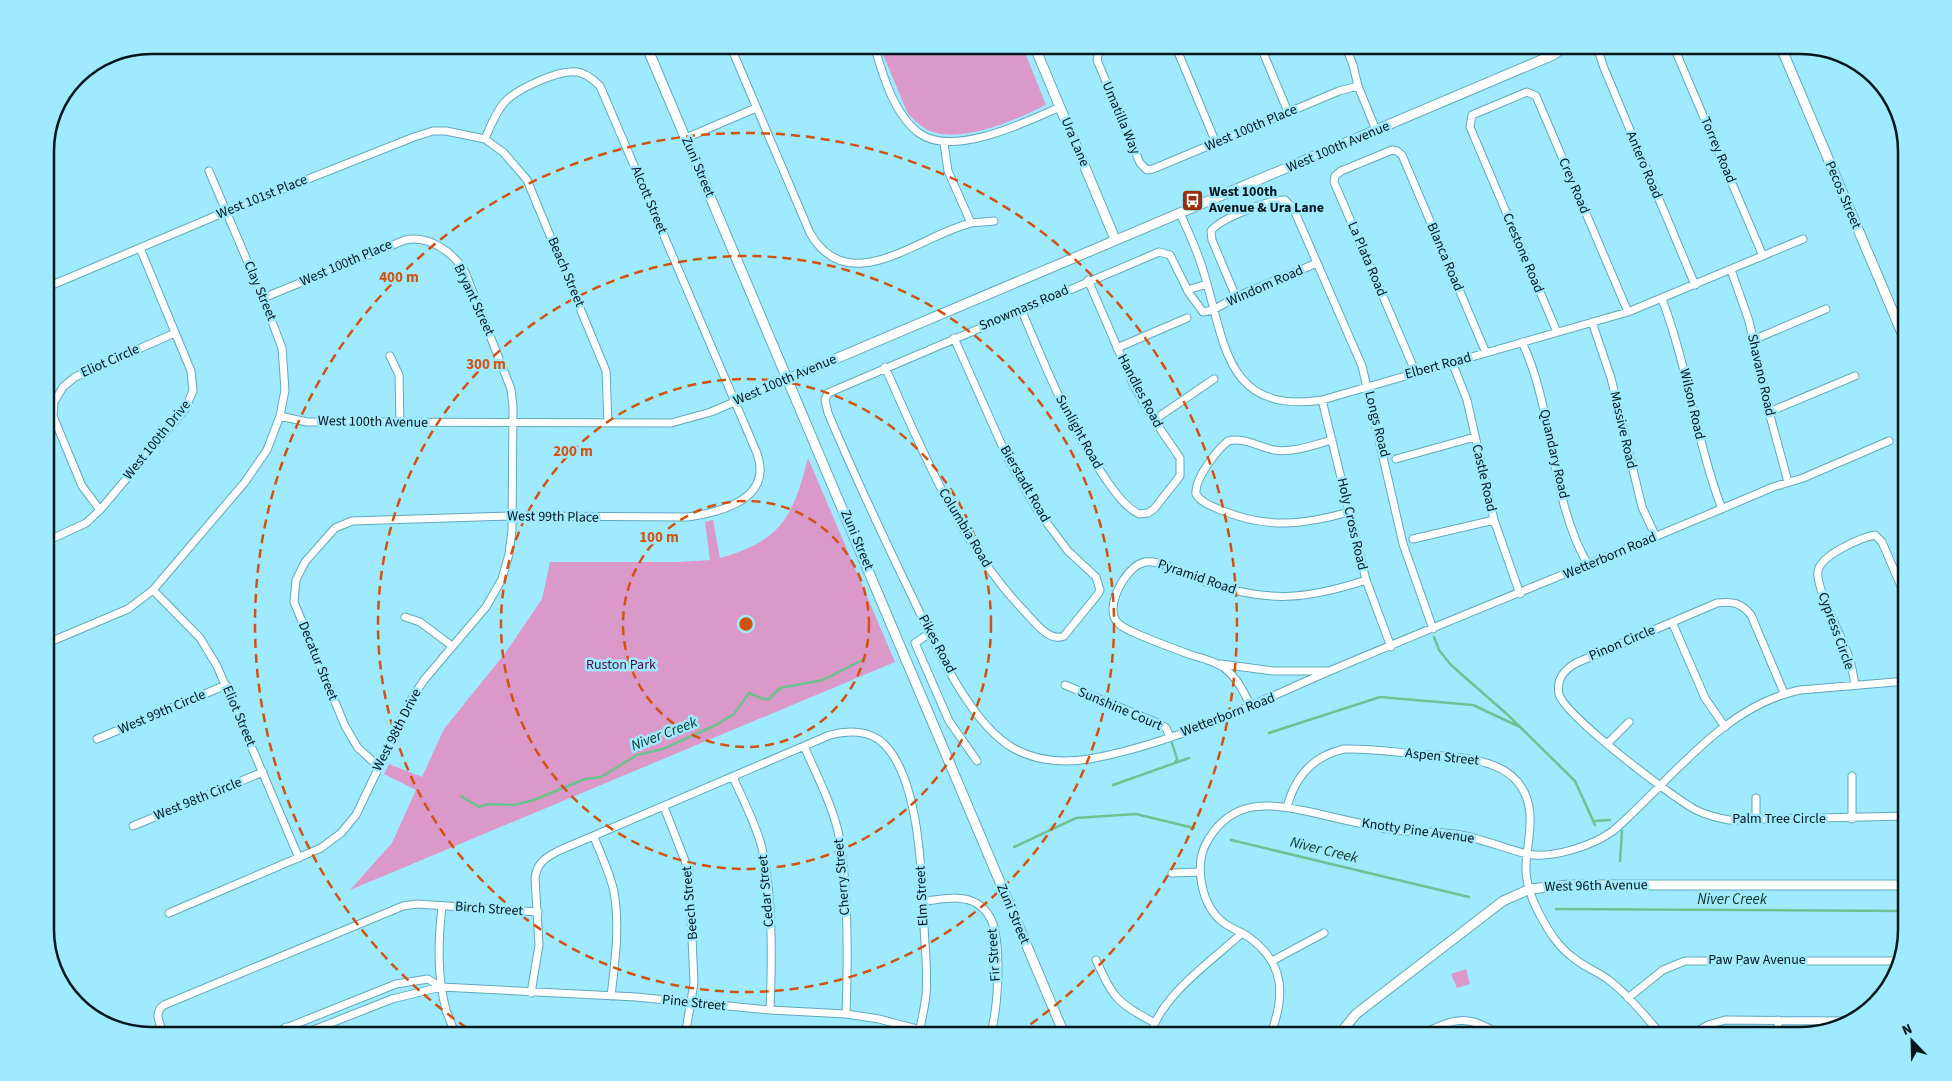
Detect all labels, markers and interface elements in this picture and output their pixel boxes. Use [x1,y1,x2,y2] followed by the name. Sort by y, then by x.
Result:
[1097,79,1145,158] street label: Umatilla Way
[1202,99,1300,156] street label: West 100th Place
[1056,114,1094,170] street label: Ura Lane
[1695,114,1741,186] street label: Torrey Road
[1283,116,1393,178] street label: West 100th Avenue
[1621,128,1667,202] street label: Antero Road
[676,134,720,201] street label: Zuni Street
[1553,155,1595,217] street label: Crey Road
[1820,158,1866,232] street label: Pecos Street
[626,163,672,237] street label: Alcott Street
[213,170,311,224] street label: West 101st Place
[1208,182,1324,218] place label: West 100th Avenue & Ura Lane
[1181,188,1205,212] bus stop icon: West 100th Avenue & Ura Lane
[1497,210,1549,296] street label: Crestone Road
[1342,219,1392,299] street label: La Plata Road
[1422,220,1468,294] street label: Blanca Road
[297,234,395,291] street label: West 100th Place
[542,234,590,310] street label: Beach Street
[238,258,282,324] street label: Clay Street
[1224,260,1306,312] street label: Windom Road
[449,261,499,339] street label: Bryant Street
[379,267,419,288] text: 400 m
[976,280,1072,336] street label: Snowmass Road
[1742,332,1780,418] street label: Shavano Road
[77,339,143,383] street label: Eliot Circle
[1403,348,1473,384] street label: Elbert Road
[730,349,840,411] street label: West 100th Avenue
[1112,351,1168,431] street label: Handles Road
[466,354,506,375] text: 300 m
[1674,367,1710,441] street label: Wilson Road
[1359,389,1395,459] street label: Longs Road
[1604,389,1642,471] street label: Massive Road
[1050,391,1108,473] street label: Sunlight Road
[119,396,195,484] street label: West 100th Drive
[1534,407,1574,501] street label: Quandary Road
[318,411,428,433] street label: West 100th Avenue
[553,441,593,462] text: 200 m
[995,442,1055,526] street label: Bierstadt Road
[1467,442,1501,514] street label: Castle Road
[1332,476,1372,572] street label: Holy Cross Road
[933,485,997,571] street label: Columbia Road
[507,506,599,528] street label: West 99th Place
[835,507,879,574] street label: Zuni Street
[639,527,679,548] text: 100 m
[1560,527,1660,585] street label: Wetterborn Road
[1155,554,1239,600] street label: Pyramid Road
[1813,589,1859,673] street label: Cypress Circle
[913,611,961,677] street label: Pikes Road
[737,615,755,633] centre of rings
[293,618,343,704] street label: Decatur Street
[1586,620,1658,666] street label: Pinon Circle
[586,655,656,675] park label: Ruston Park
[217,682,261,750] street label: Eliot Street
[1075,682,1166,736] street label: Sunshine Court
[115,685,209,739] street label: West 99th Circle
[368,685,426,775] street label: West 98th Drive
[1178,688,1278,742] street label: Wetterborn Road
[628,711,701,756] water label: Niver Creek
[1404,743,1480,771] street label: Aspen Street
[151,772,245,826] street label: West 98th Circle
[1732,809,1826,829] street label: Palm Tree Circle
[1360,813,1476,849] street label: Knotty Pine Avenue
[1288,831,1361,869] water label: Niver Creek
[829,837,855,916] street label: Cherry Street
[753,854,779,928] street label: Cedar Street
[677,865,703,941] street label: Beech Street
[910,865,934,927] street label: Elm Street
[1544,875,1648,897] street label: West 96th Avenue
[991,881,1035,948] street label: Zuni Street
[1697,889,1768,910] water label: Niver Creek
[454,897,524,921] street label: Birch Street
[982,928,1006,982] street label: Fir Street
[1708,950,1806,970] street label: Paw Paw Avenue
[661,990,727,1016] street label: Pine Street
[1887,1016,1937,1066] north arrow
[1899,1019,1916,1041] text: N

